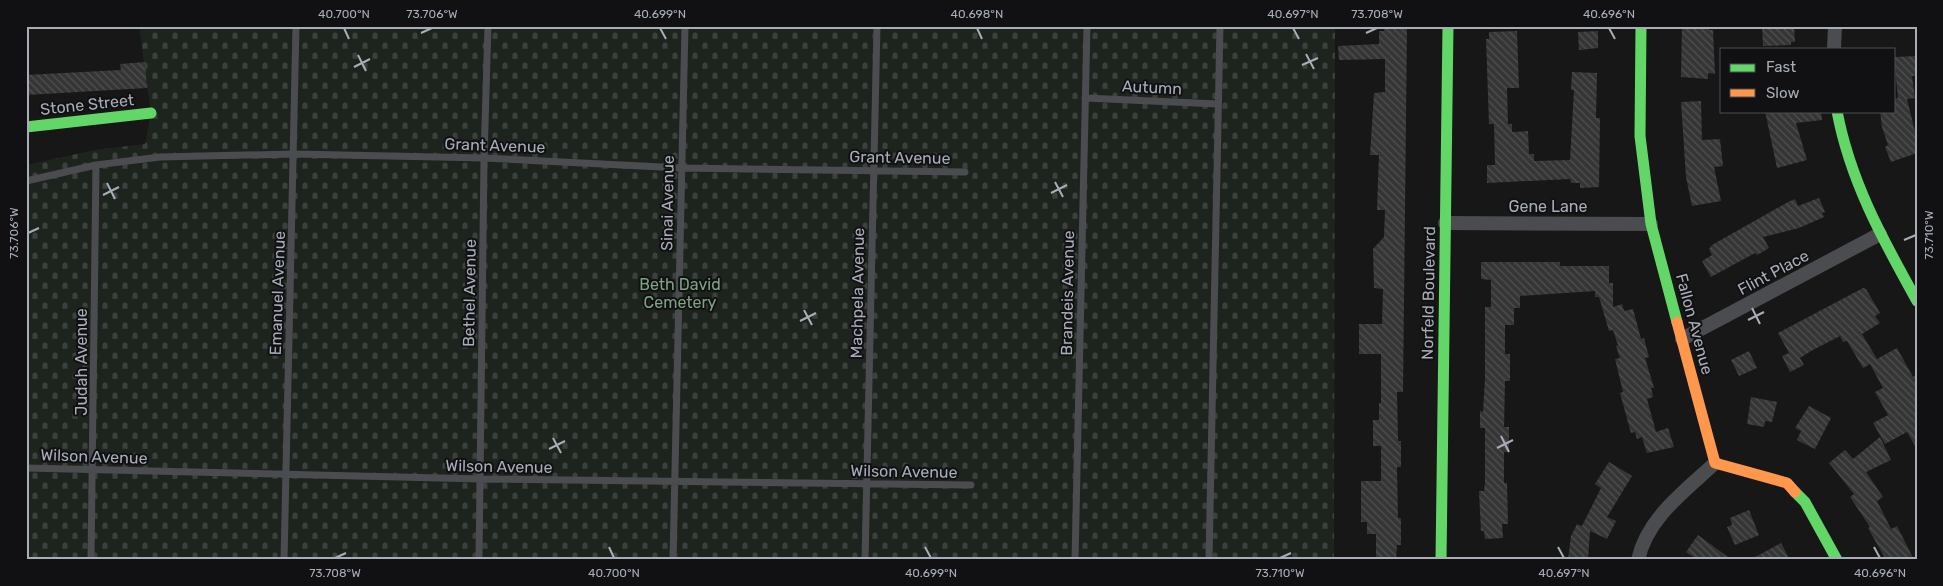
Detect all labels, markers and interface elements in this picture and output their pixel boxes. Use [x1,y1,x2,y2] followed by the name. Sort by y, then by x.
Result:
[318,7,370,21] text: 40.700°N
[406,7,458,21] text: 73.706°W
[634,7,686,21] text: 40.699°N
[951,7,1003,21] text: 40.698°N
[1267,7,1319,21] text: 40.697°N
[1351,7,1403,21] text: 73.708°W
[1583,7,1635,21] text: 40.696°N
[1720,48,1896,112] legend
[1766,58,1796,76] text: Fast
[1121,76,1182,99] street label: Autumn
[1766,84,1799,102] text: Slow
[39,90,135,119] street label: Stone Street
[444,134,546,157] street label: Grant Avenue
[849,147,951,168] street label: Grant Avenue
[657,155,678,251] street label: Sinai Avenue
[1509,197,1587,216] street label: Gene Lane
[7,207,21,259] text: 73.706°W
[1922,210,1936,260] text: 73.710°W
[1418,226,1439,360] street label: Norfeld Boulevard
[847,227,868,359] street label: Machpela Avenue
[266,230,289,356] street label: Emanuel Avenue
[1057,230,1078,356] street label: Brandeis Avenue
[459,239,480,347] street label: Bethel Avenue
[1734,246,1812,299] street label: Flint Place
[1672,271,1717,377] street label: Fallon Avenue
[639,275,721,312] park label: Beth David Cemetery
[72,308,91,416] street label: Judah Avenue
[40,445,148,468] street label: Wilson Avenue
[445,456,553,477] street label: Wilson Avenue
[850,461,958,482] street label: Wilson Avenue
[309,566,361,580] text: 73.708°W
[588,566,640,580] text: 40.700°N
[905,566,957,580] text: 40.699°N
[1255,566,1305,580] text: 73.710°W
[1538,566,1590,580] text: 40.697°N
[1854,566,1906,580] text: 40.696°N

